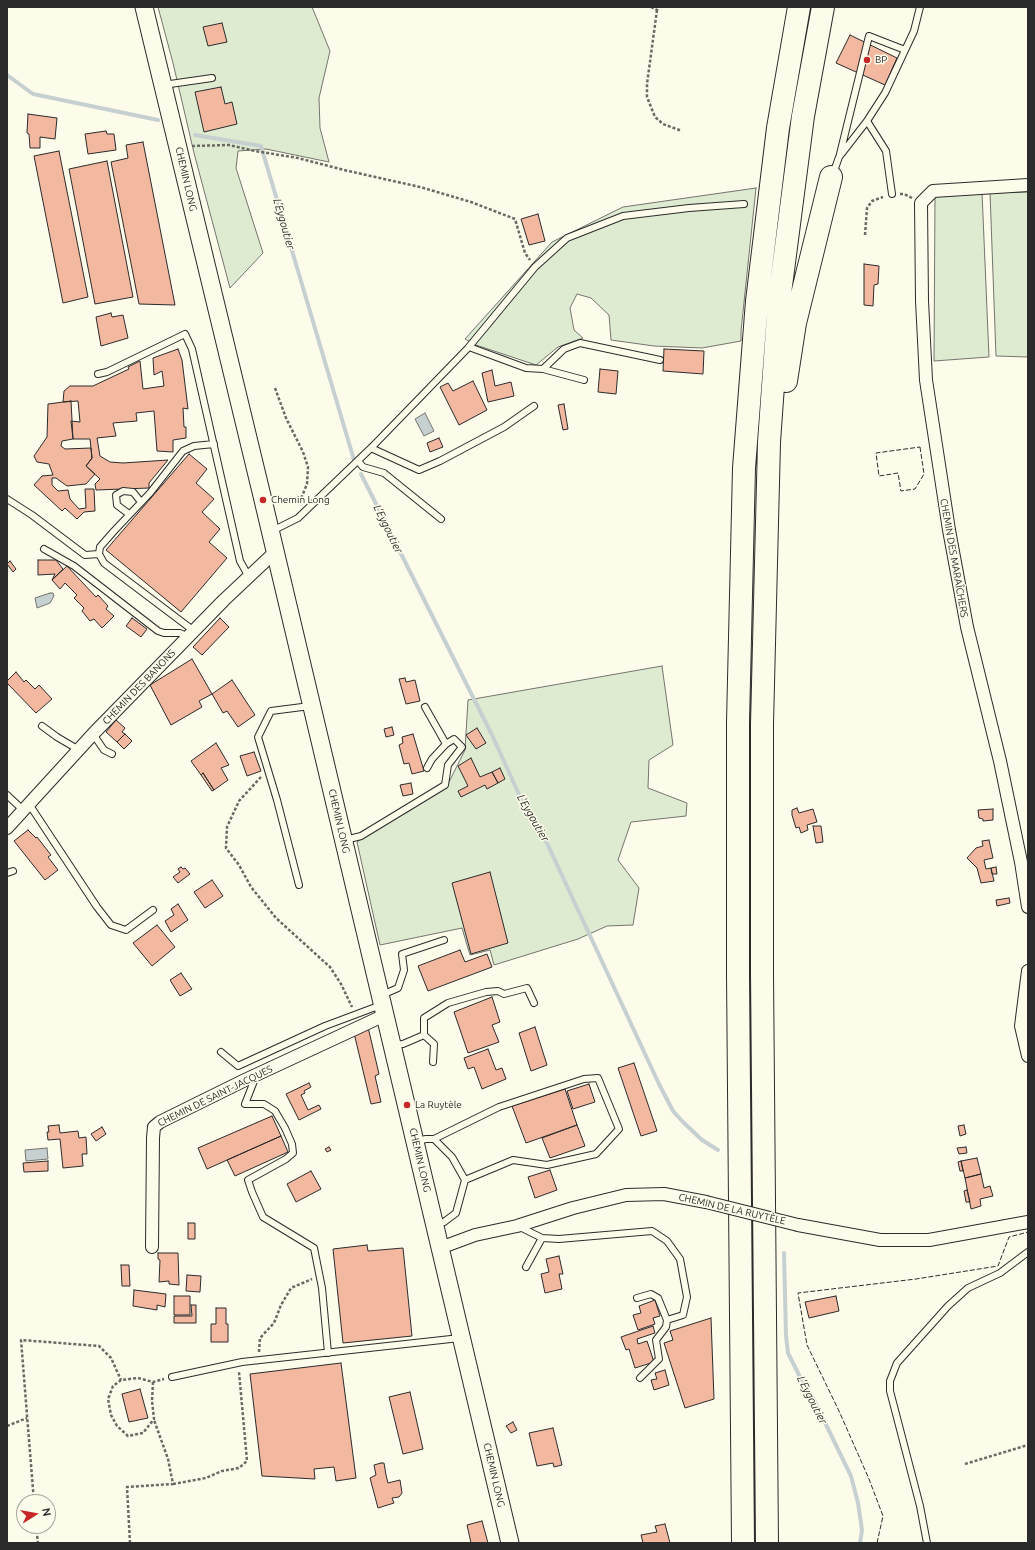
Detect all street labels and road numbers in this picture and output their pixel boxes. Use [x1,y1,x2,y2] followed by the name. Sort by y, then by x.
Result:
[173,146,199,212] street label: CHEMIN LONG
[938,498,970,618] street label: CHEMIN DES MARAÎCHERS
[100,647,178,727] street label: CHEMIN DES BANONS
[326,788,352,854] street label: CHEMIN LONG
[156,1063,274,1129] street label: CHEMIN DE SAINT-JACQUES
[407,1127,433,1193] street label: CHEMIN LONG
[677,1191,787,1227] street label: CHEMIN DE LA RUYTÈLE
[481,1442,507,1508] street label: CHEMIN LONG

